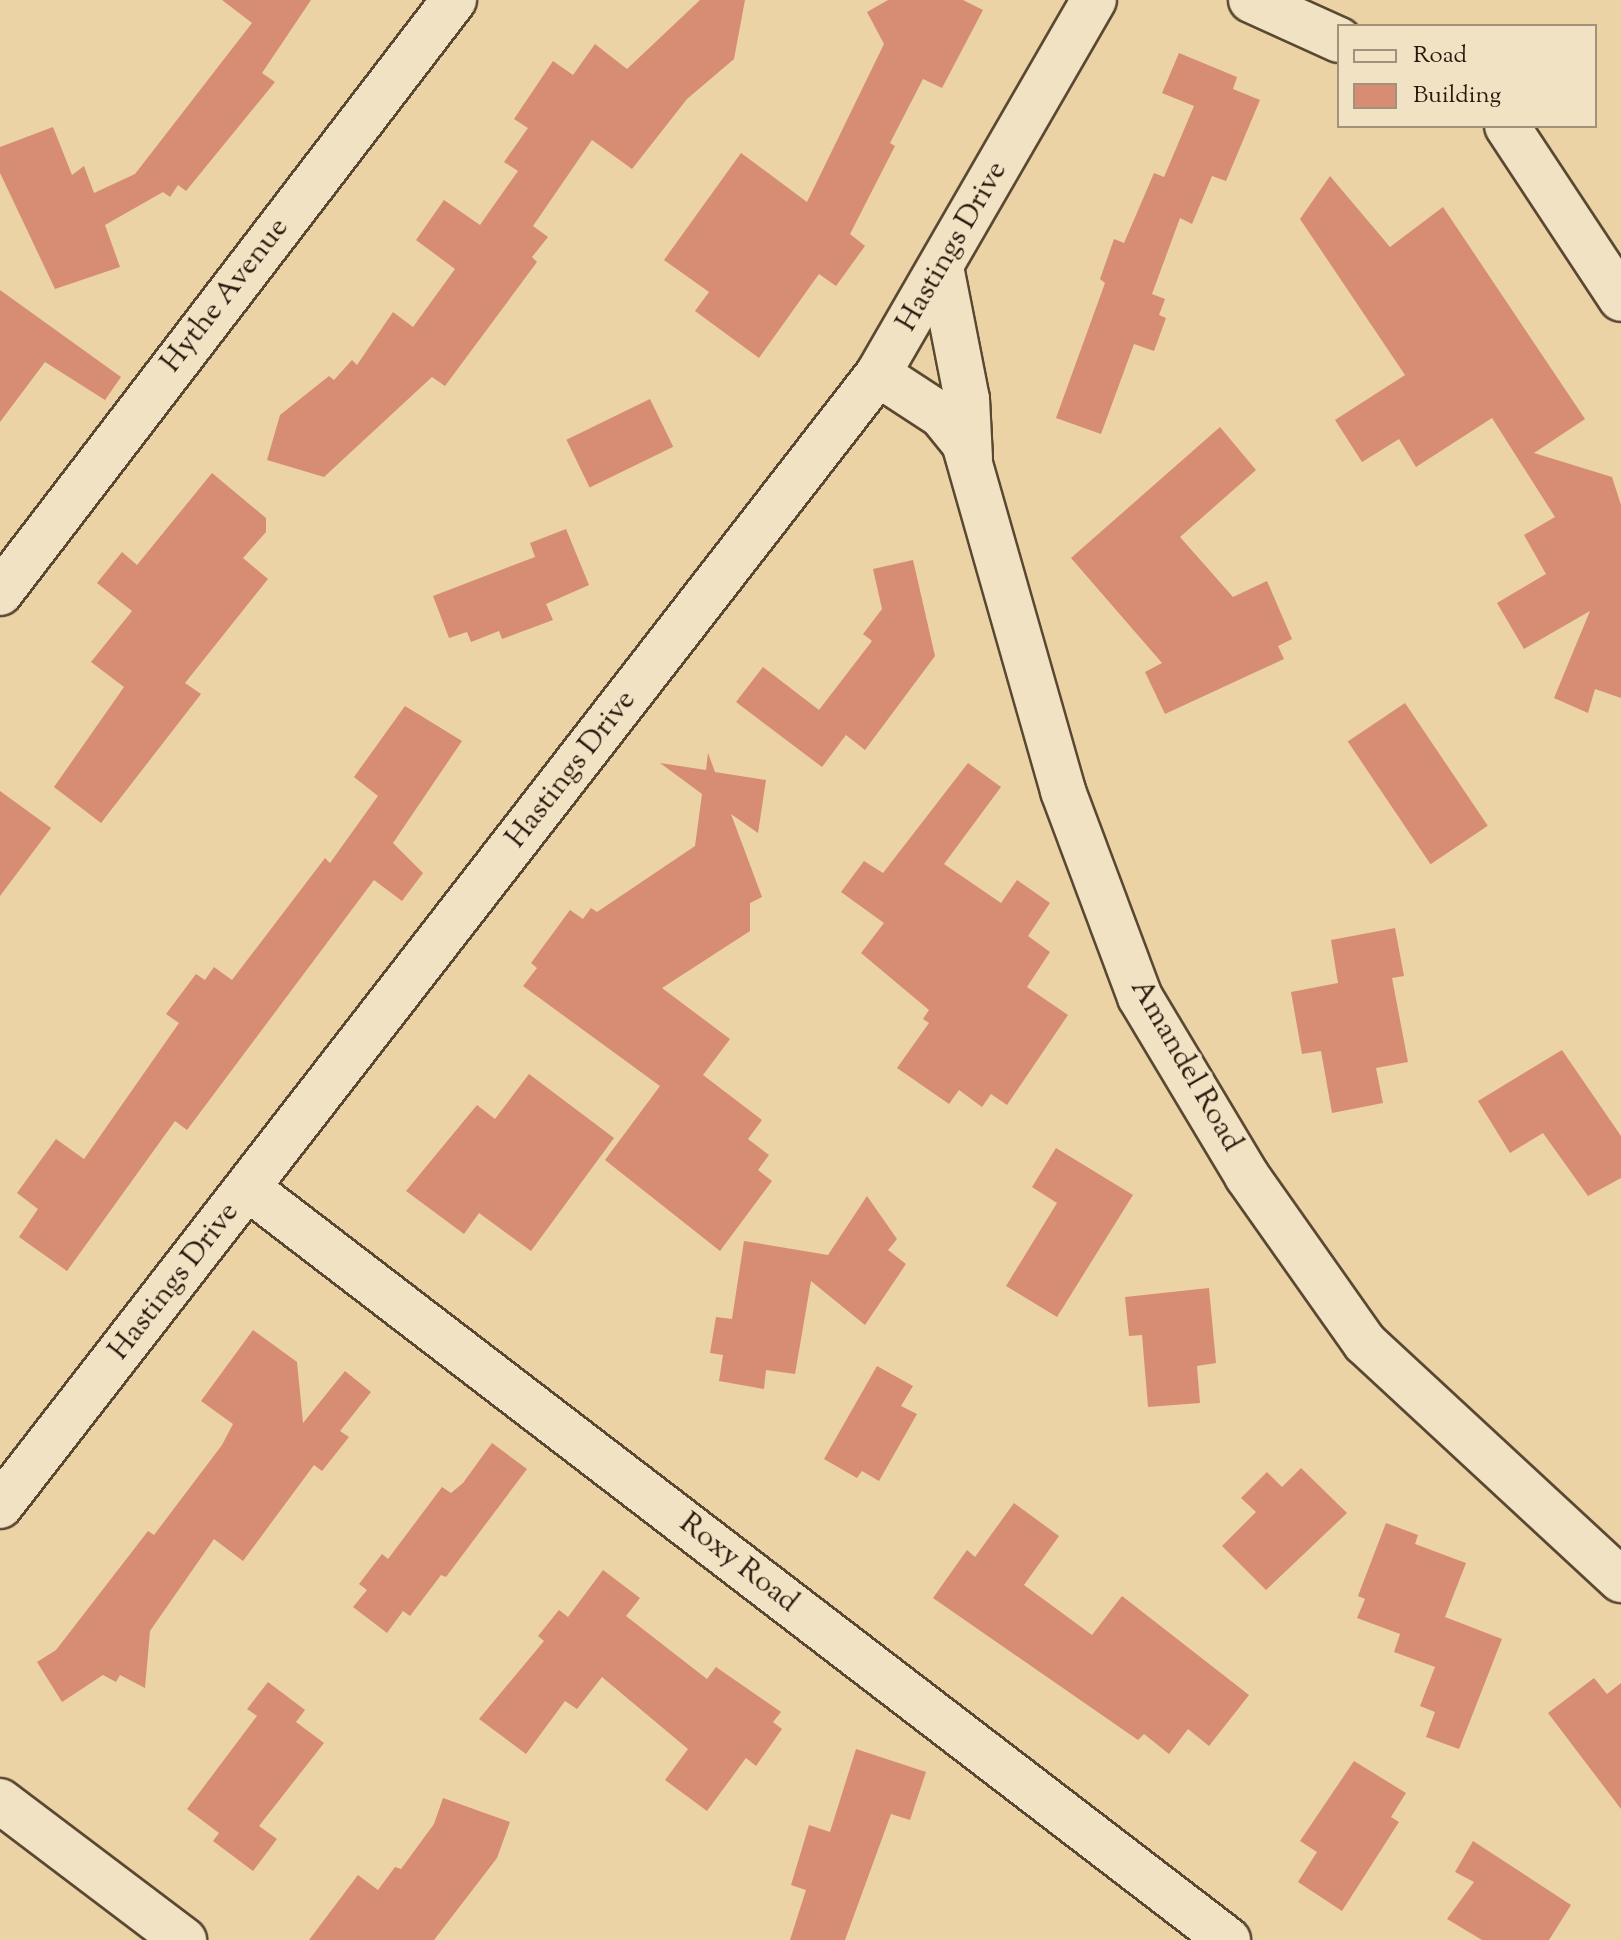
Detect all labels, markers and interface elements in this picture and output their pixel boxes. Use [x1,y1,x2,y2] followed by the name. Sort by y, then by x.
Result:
[1337,24,1597,128] legend
[1413,39,1467,73] text: Road
[1413,79,1501,113] text: Building
[890,155,1016,339] street label: Hastings Drive
[154,211,298,381] street label: Hythe Avenue
[499,684,645,856] street label: Hastings Drive
[1121,973,1249,1159] street label: Amandel Road
[102,1196,248,1368] street label: Hastings Drive
[671,1506,805,1622] street label: Roxy Road

